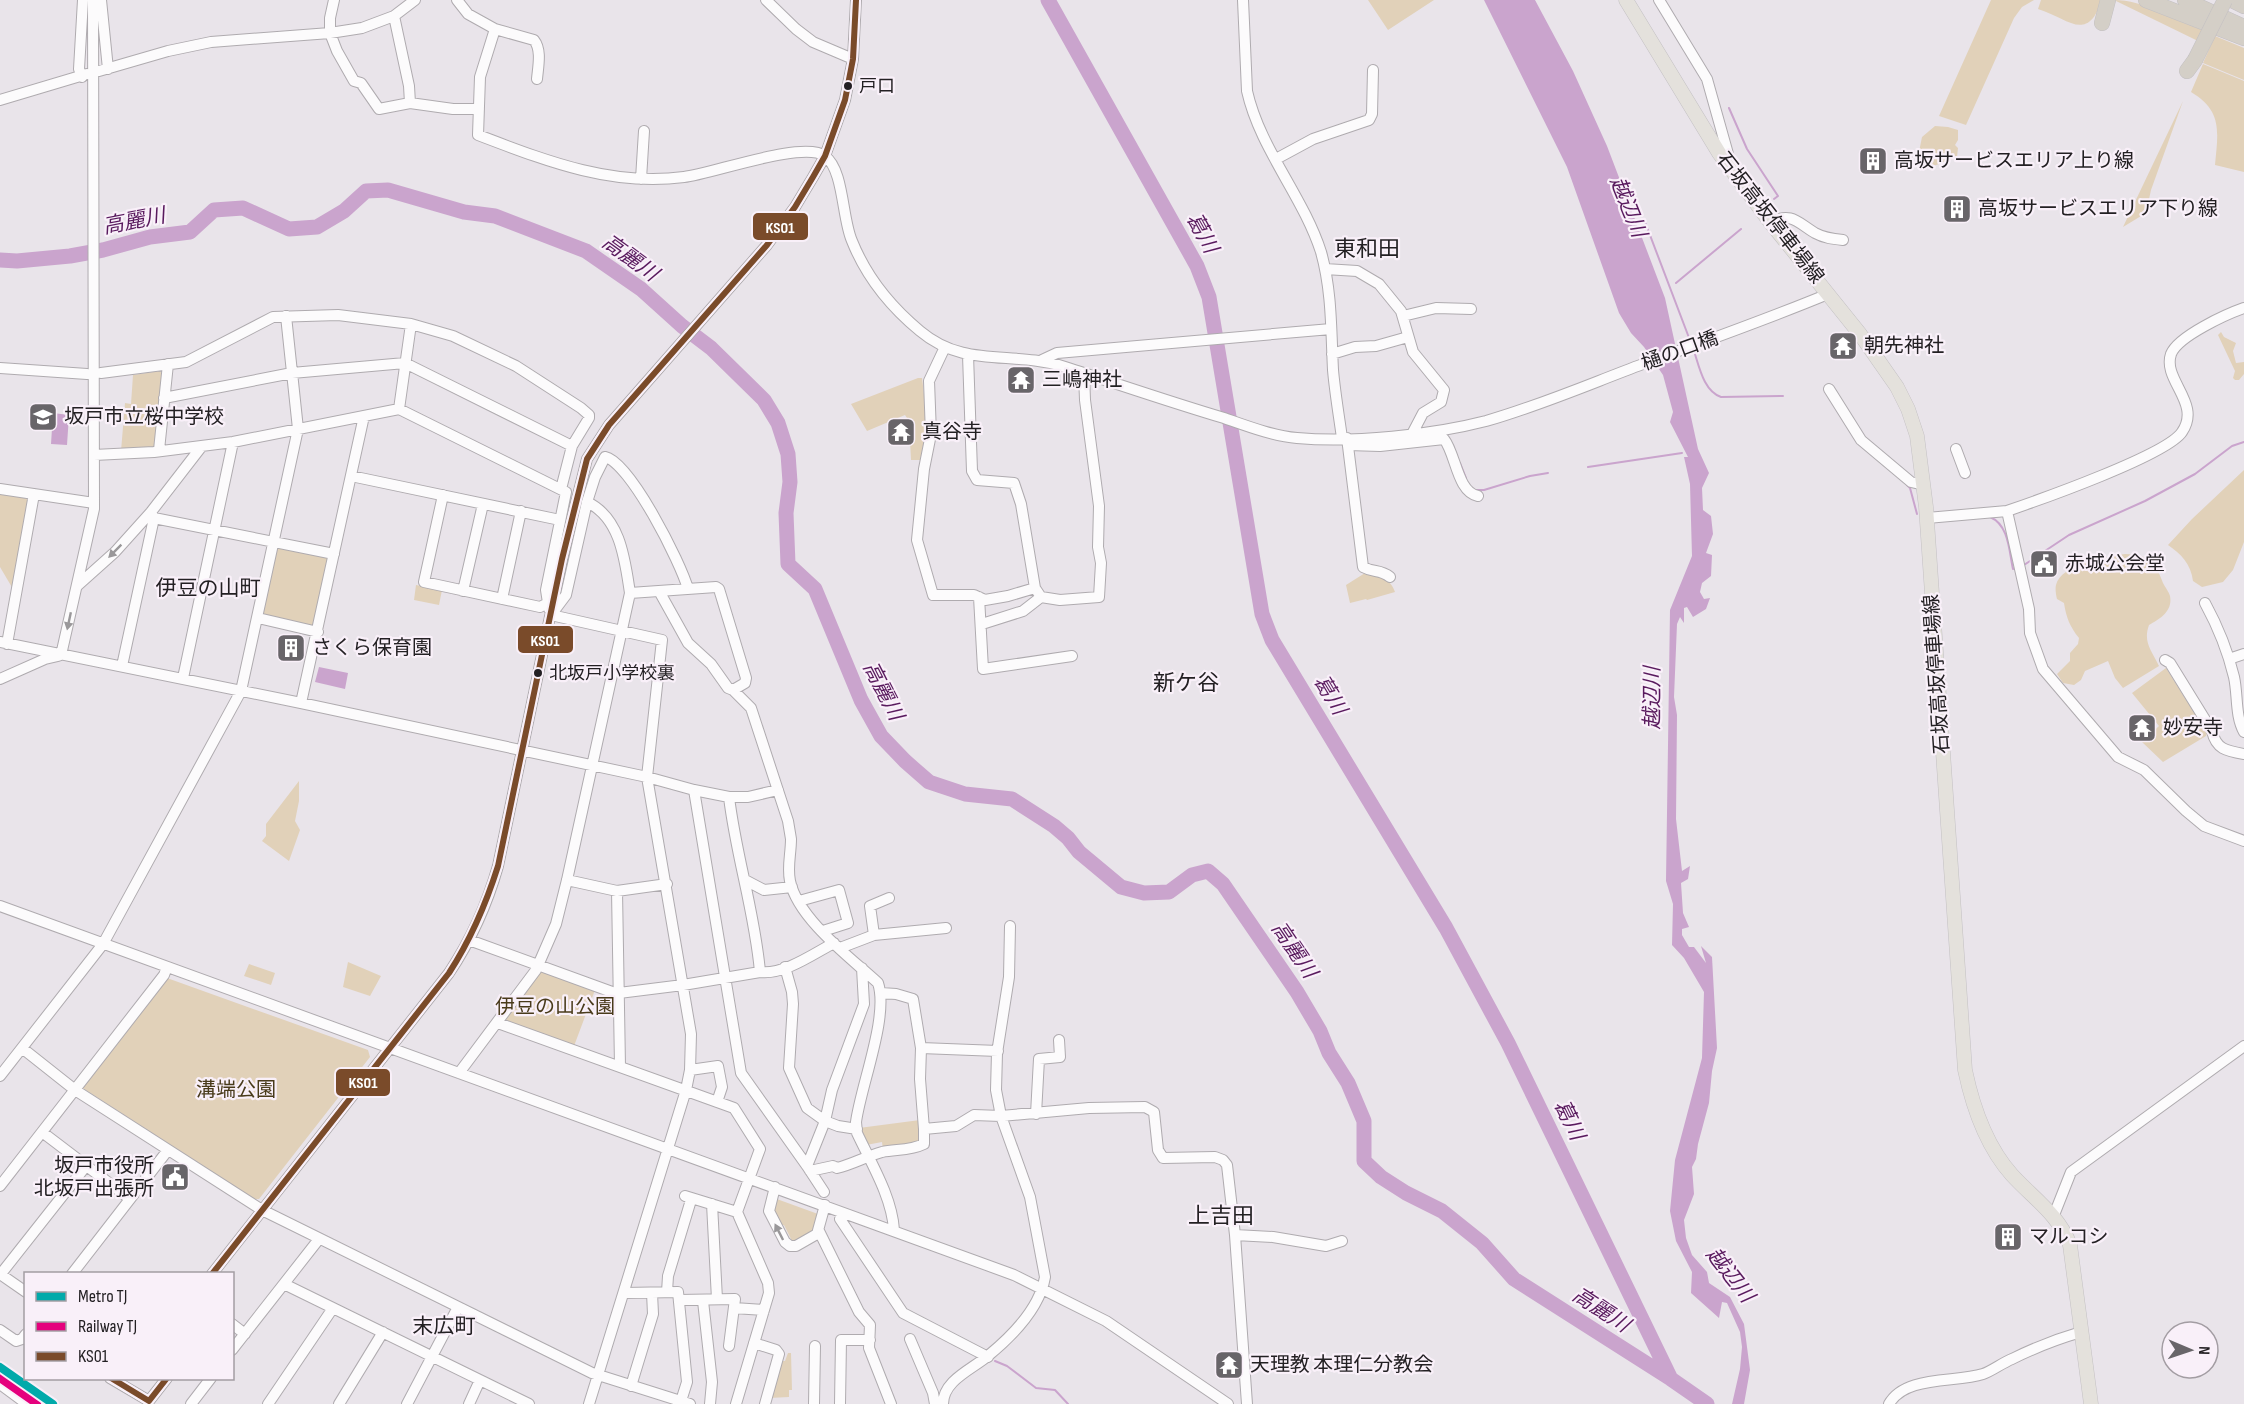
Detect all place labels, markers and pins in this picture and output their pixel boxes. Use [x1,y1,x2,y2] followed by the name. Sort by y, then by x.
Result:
[859,76,895,97] place label: 戸口
[842,80,854,92] marker: 戸口
[1857,145,1889,177] building icon: 高坂サービスエリア上り線
[1894,149,2134,173] place label: 高坂サービスエリア上り線
[1941,193,1973,225] building icon: 高坂サービスエリア下り線
[1978,197,2218,221] place label: 高坂サービスエリア下り線
[1827,330,1859,362] temple icon: 朝先神社
[1864,334,1944,358] place label: 朝先神社
[1005,364,1037,396] temple icon: 三嶋神社
[1042,368,1122,392] place label: 三嶋神社
[27,401,59,433] school or university icon: 坂戸市立桜中学校
[64,405,224,429] place label: 坂戸市立桜中学校
[885,416,917,448] temple icon: 真谷寺
[922,420,982,444] place label: 真谷寺
[2028,548,2060,580] public building icon: 赤城公会堂
[2065,552,2165,576] place label: 赤城公会堂
[275,632,307,664] building icon: さくら保育園
[312,636,432,660] place label: さくら保育園
[549,663,675,684] place label: 北坂戸小学校裏
[532,667,544,679] marker: 北坂戸小学校裏
[2126,712,2158,744] temple icon: 妙安寺
[2163,716,2223,740] place label: 妙安寺
[34,1154,154,1201] place label: 坂戸市役所 北坂戸出張所
[159,1161,191,1193] public building icon: 坂戸市役所 北坂戸出張所
[1992,1221,2024,1253] building icon: マルコシ
[2029,1225,2109,1249] place label: マルコシ
[1213,1349,1245,1381] temple icon: 天理教 本理仁分教会
[1250,1353,1433,1377] place label: 天理教 本理仁分教会

